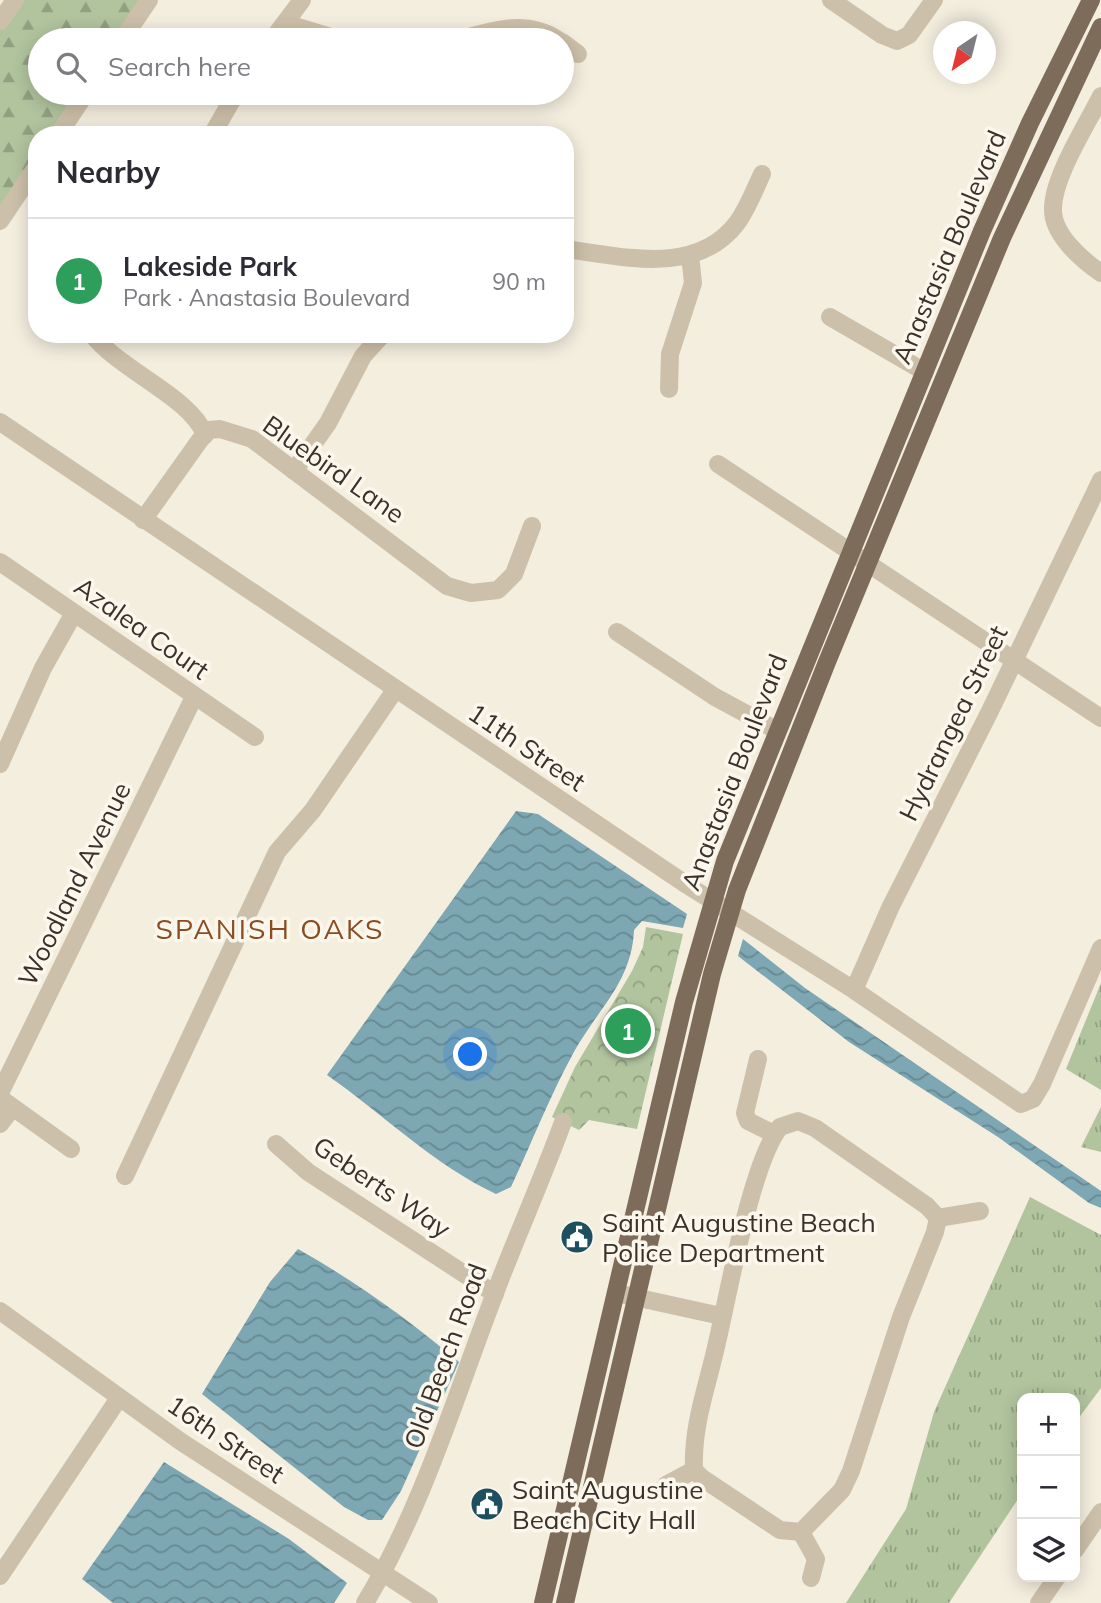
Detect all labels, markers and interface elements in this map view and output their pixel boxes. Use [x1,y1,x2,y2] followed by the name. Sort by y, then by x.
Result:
[933,21,996,84] north arrow
[28,28,574,105] search box
[52,48,90,86] icon: search
[108,50,251,83] text: Search here
[885,125,1013,369] street label: Anastasia Boulevard
[56,153,160,191] text: Nearby
[123,250,297,283] text: Lakeside Park
[72,267,86,296] text: 1
[492,267,546,296] text: 90 m
[123,283,410,312] text: Park · Anastasia Boulevard
[257,408,411,530] street label: Bluebird Lane
[68,570,216,686] street label: Azalea Court
[891,620,1015,826] street label: Hydrangea Street
[674,649,794,895] street label: Anastasia Boulevard
[462,696,592,798] street label: 11th Street
[10,777,138,991] street label: Woodland Avenue
[156,911,384,946] district label: SPANISH OAKS
[605,1005,651,1057] pin: 1
[453,1037,487,1071] your location
[307,1129,457,1245] street label: Geberts Way
[602,1206,876,1269] place label: Saint Augustine Beach Police Department
[558,1218,596,1256] public building icon: Saint Augustine Beach Police Department
[396,1259,494,1453] street label: Old Beach Road
[161,1388,291,1490] street label: 16th Street
[1017,1393,1080,1582] map controls
[1017,1393,1080,1456] button: +
[1017,1456,1080,1519] button: −
[512,1473,703,1536] place label: Saint Augustine Beach City Hall
[468,1485,506,1523] public building icon: Saint Augustine Beach City Hall
[1017,1519,1080,1582] button: layers

